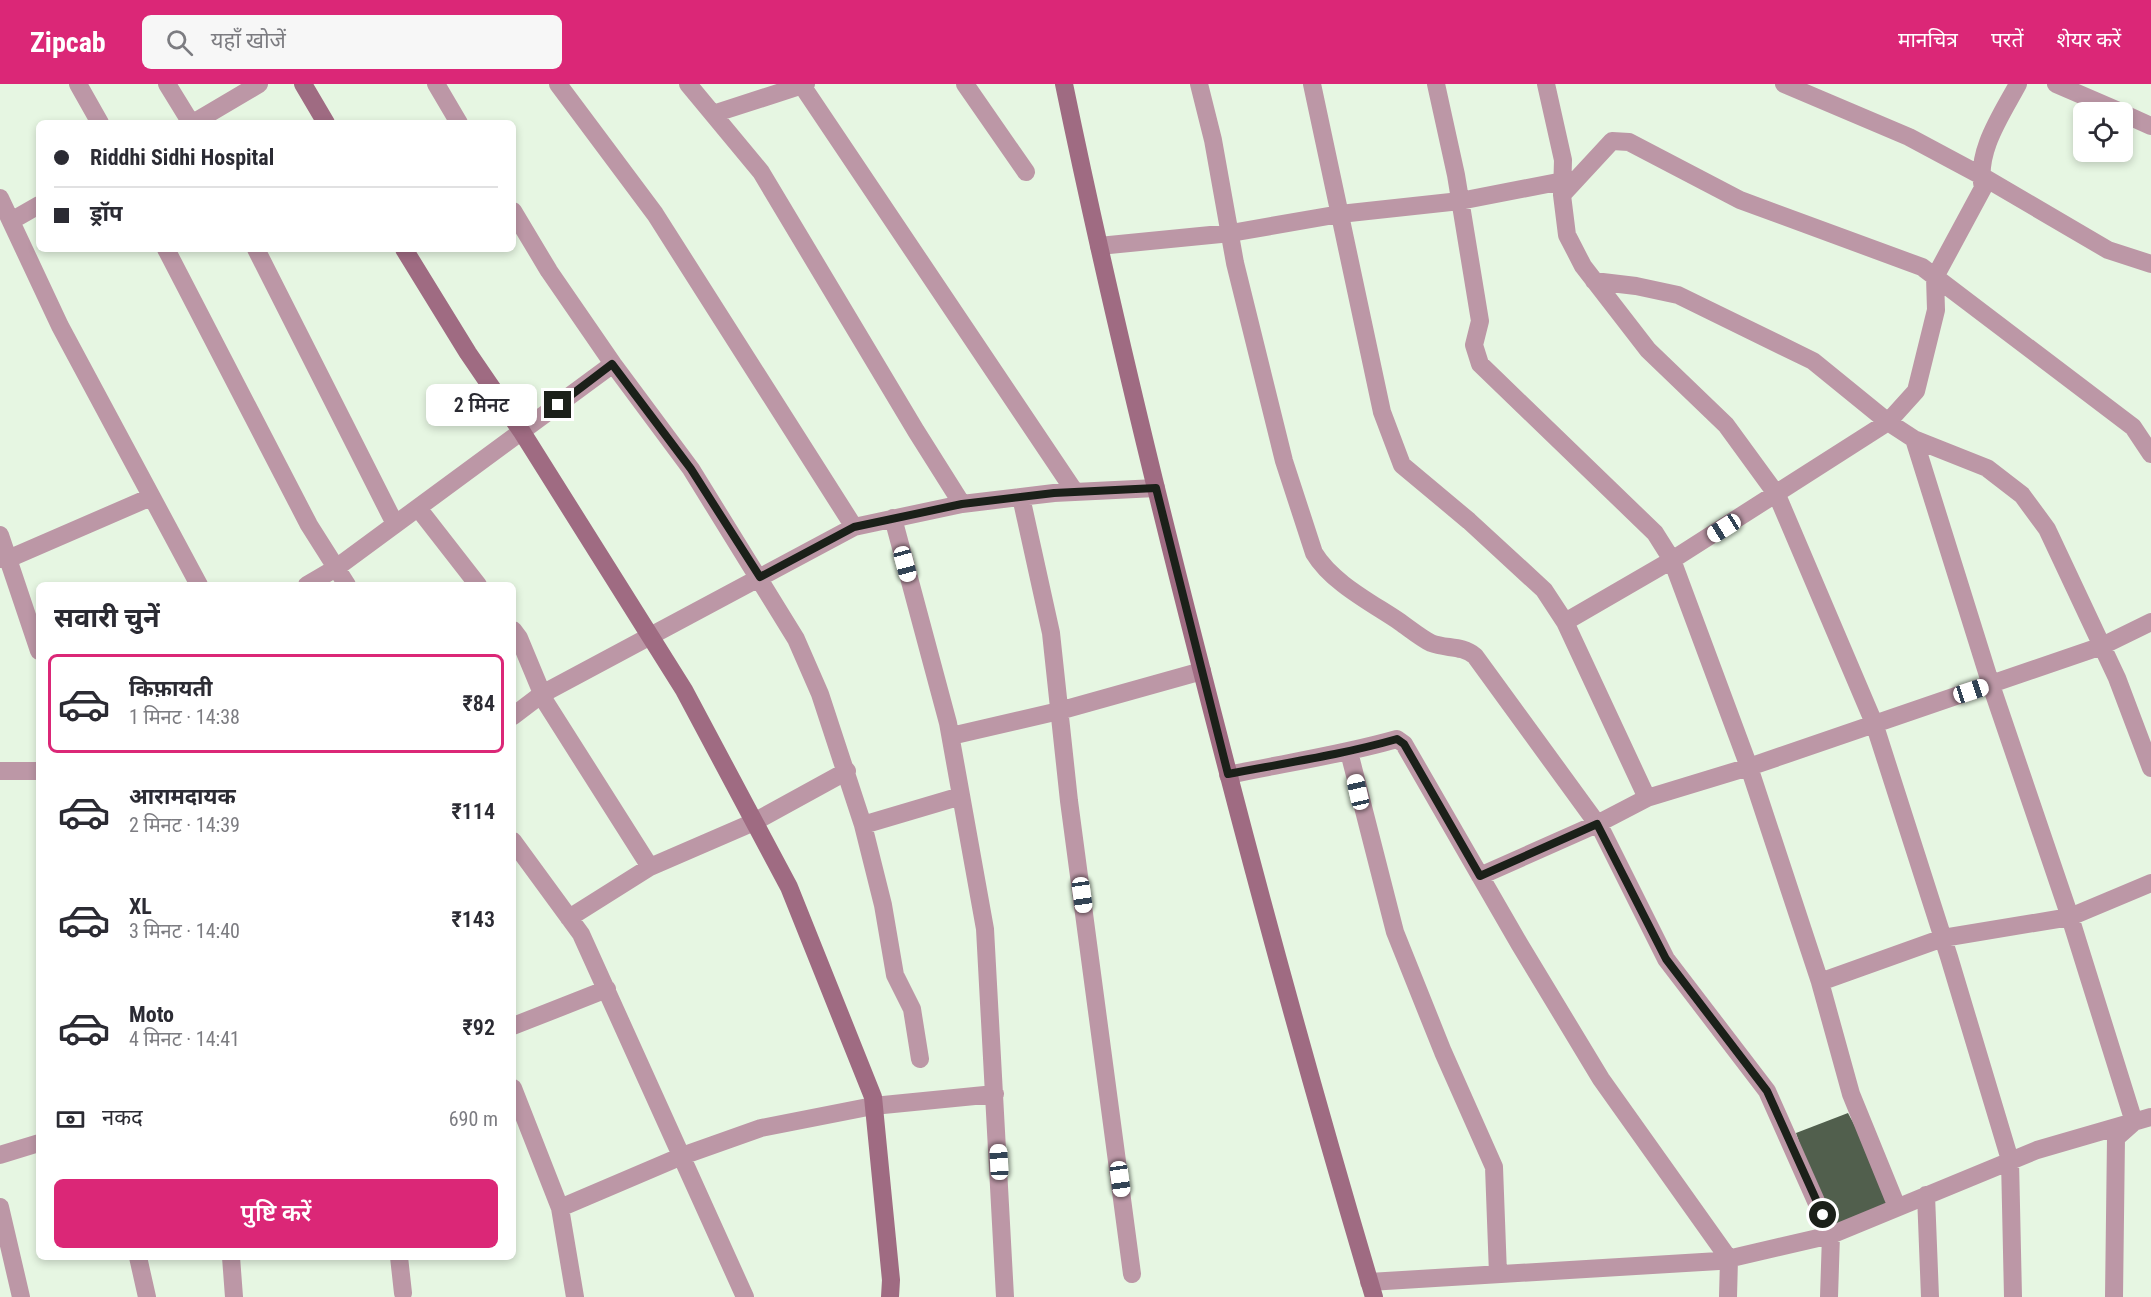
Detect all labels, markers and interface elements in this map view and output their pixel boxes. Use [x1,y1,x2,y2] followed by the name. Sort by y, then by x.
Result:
[142,15,562,69] search box
[30,26,106,59] text: Zipcab
[163,26,196,59] icon: search
[211,28,286,53] text: यहाँ खोजें
[1898,28,1958,52] text: मानचित्र
[1991,28,2023,52] text: परतें
[2056,28,2121,52] text: शेयर करें
[2073,102,2133,162] map controls
[2073,102,2133,162] button: locate
[90,145,274,170] text: Riddhi Sidhi Hospital
[90,201,123,226] text: ड्रॉप
[426,384,537,426] callout: 2 मिनट
[544,391,571,418] route end
[454,393,509,417] text: 2 मिनट
[1704,511,1744,545] car
[892,544,918,584] car
[54,602,160,634] text: सवारी चुनें
[129,676,213,701] text: किफ़ायती
[57,677,111,731] icon: car
[1951,677,1991,705] car
[463,691,495,716] text: ₹84
[129,705,240,729] text: 1 मिनट · 14:38
[1345,772,1371,812] car
[129,784,236,809] text: आरामदायक
[57,785,111,839] icon: car
[451,799,495,824] text: ₹114
[129,813,240,837] text: 2 मिनट · 14:39
[1071,876,1093,914] car
[57,893,111,947] icon: car
[129,894,152,919] text: XL
[451,907,495,932] text: ₹143
[129,919,240,943] text: 3 मिनट · 14:40
[57,1001,111,1055] icon: car
[129,1002,174,1027] text: Moto
[463,1015,495,1040] text: ₹92
[129,1027,240,1051] text: 4 मिनट · 14:41
[54,1103,87,1136] icon: cash
[102,1105,143,1130] text: नकद
[449,1107,498,1131] text: 690 m
[989,1144,1009,1180] car
[1109,1160,1131,1198] car
[54,1179,498,1248] button: पुष्टि करें
[1809,1201,1836,1228] route start

